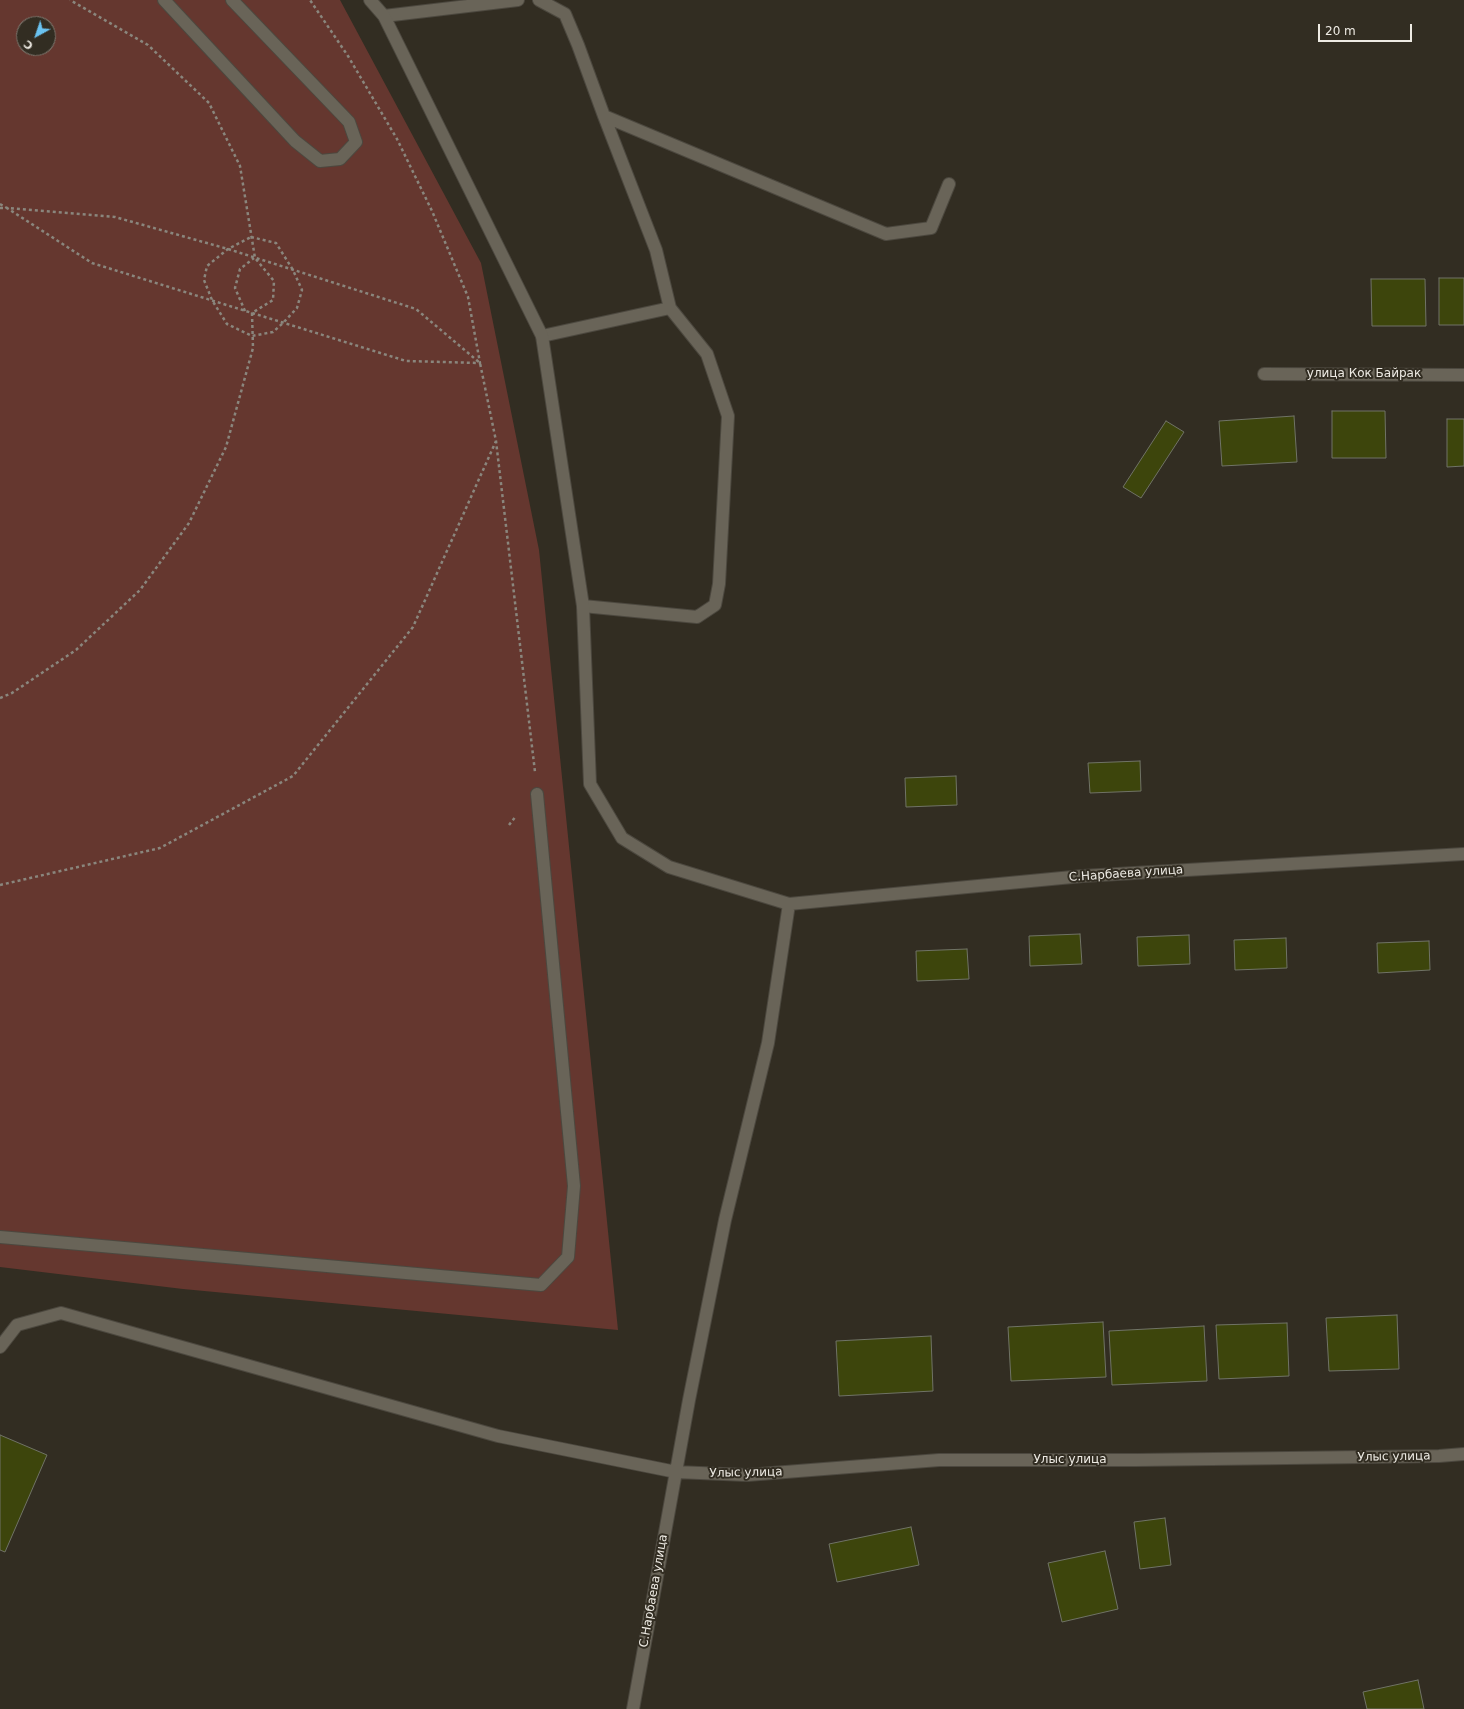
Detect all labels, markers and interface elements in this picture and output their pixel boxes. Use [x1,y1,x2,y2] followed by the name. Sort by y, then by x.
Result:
[16,16,56,56] north arrow
[1320,16,1414,42] scale bar
[1325,24,1356,38] text: 20 m
[21,37,36,52] text: С
[1307,367,1421,381] street label: улица Кок Байрак
[1068,863,1184,885] street label: С.Нарбаева улица
[1357,1449,1431,1465] street label: Улыс улица
[1034,1453,1106,1467] street label: Улыс улица
[709,1465,783,1481] street label: Улыс улица
[637,1533,671,1649] street label: С.Нарбаева улица

